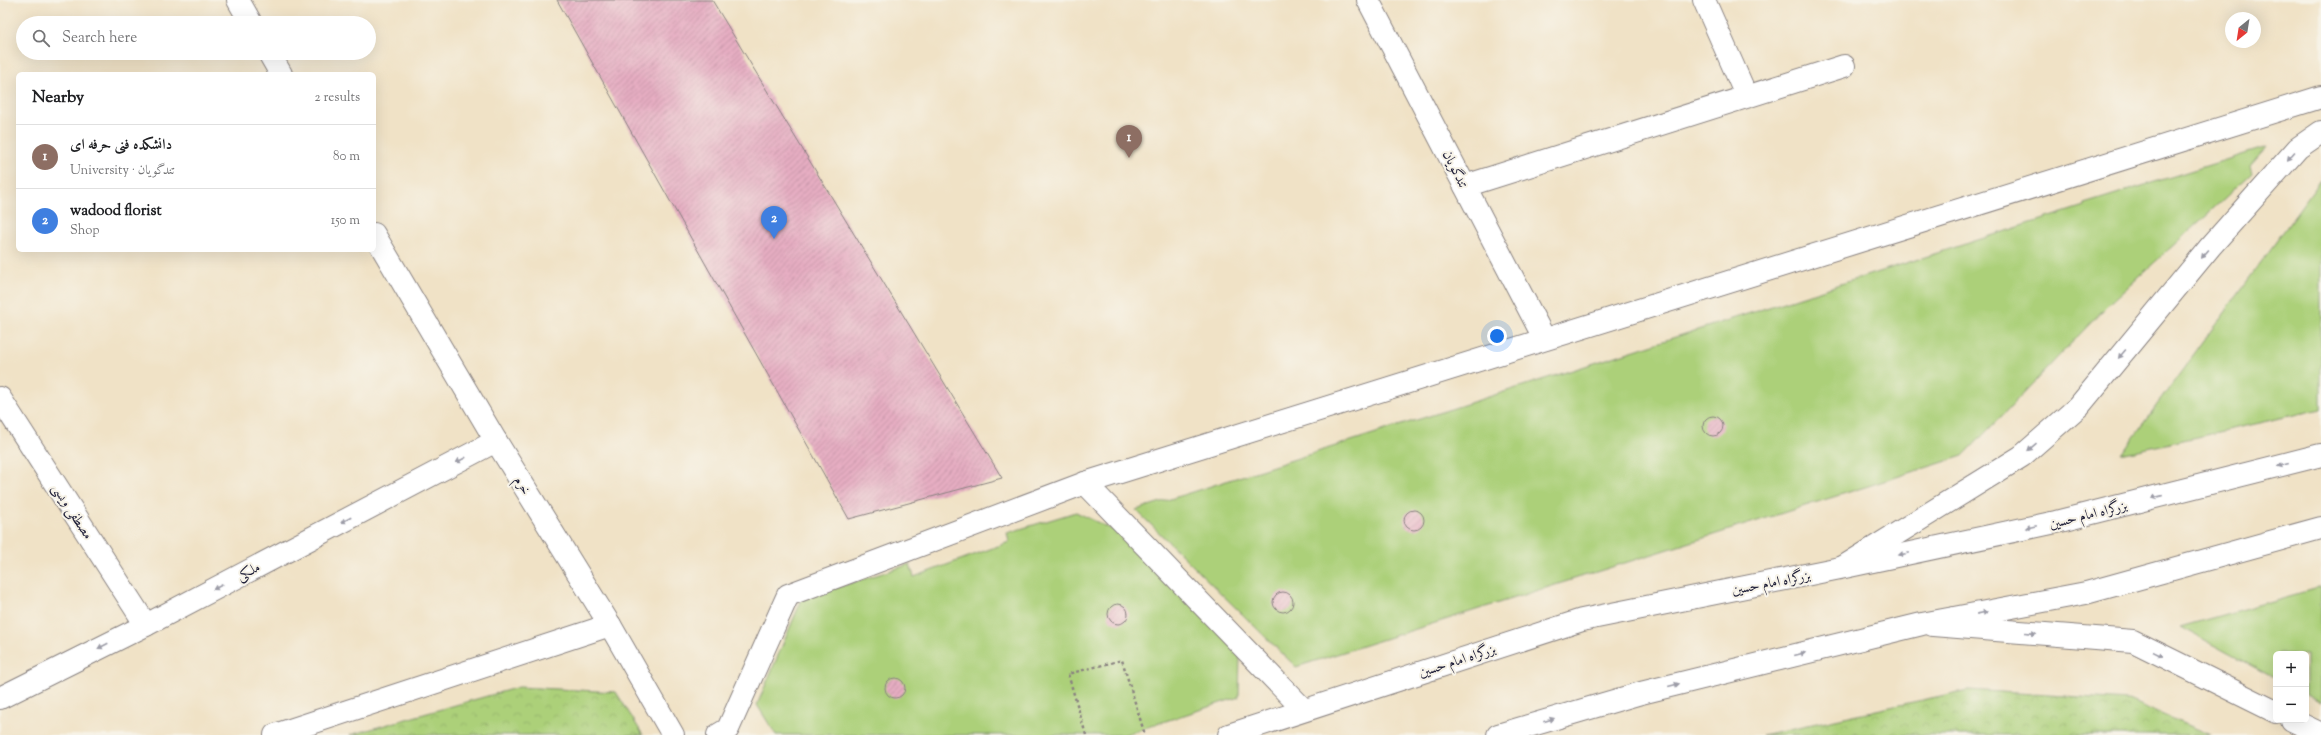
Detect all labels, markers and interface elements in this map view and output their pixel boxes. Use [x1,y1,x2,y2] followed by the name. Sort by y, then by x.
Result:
[2225,12,2261,48] north arrow
[16,16,376,60] search box
[30,27,52,49] icon: search
[62,28,137,49] text: Search here
[32,86,84,110] text: Nearby
[315,89,360,107] text: 2 results
[1116,125,1142,158] pin: 1
[70,135,172,156] text: دانشکده فنی حرفه ای
[1436,147,1472,192] street label: تندگویان
[43,148,47,166] text: 1
[333,148,360,166] text: 80 m
[2286,151,2295,161] one-way arrow
[70,162,175,180] text: University · تندگویان
[70,201,162,222] text: wadood florist
[761,206,787,239] pin: 2
[42,212,48,230] text: 2
[331,212,360,230] text: 150 m
[70,222,99,240] text: Shop
[2201,249,2209,259] one-way arrow
[1487,326,1507,346] your location
[2118,349,2127,360] one-way arrow
[2026,442,2037,451] one-way arrow
[455,456,467,463] one-way arrow
[2277,463,2290,469] one-way arrow
[507,473,535,500] street label: خرم
[46,480,97,544] street label: مصطفی ویسی
[2151,494,2163,500] one-way arrow
[2047,495,2130,536] street label: بزرگراه امام حسین
[340,517,352,523] one-way arrow
[2025,525,2037,531] one-way arrow
[1898,552,1910,558] one-way arrow
[234,558,264,587] street label: ملکی
[1730,565,1813,602] street label: بزرگراه امام حسین
[213,583,224,590] one-way arrow
[1975,610,1988,616] one-way arrow
[2025,630,2037,637] one-way arrow
[1416,639,1500,685] street label: بزرگراه امام حسین
[97,643,109,650] one-way arrow
[1794,651,1806,657] one-way arrow
[2152,651,2163,657] one-way arrow
[2273,651,2309,723] map controls
[2273,651,2309,687] button: +
[1668,681,1680,687] one-way arrow
[2273,687,2309,723] button: −
[1543,717,1555,723] one-way arrow

